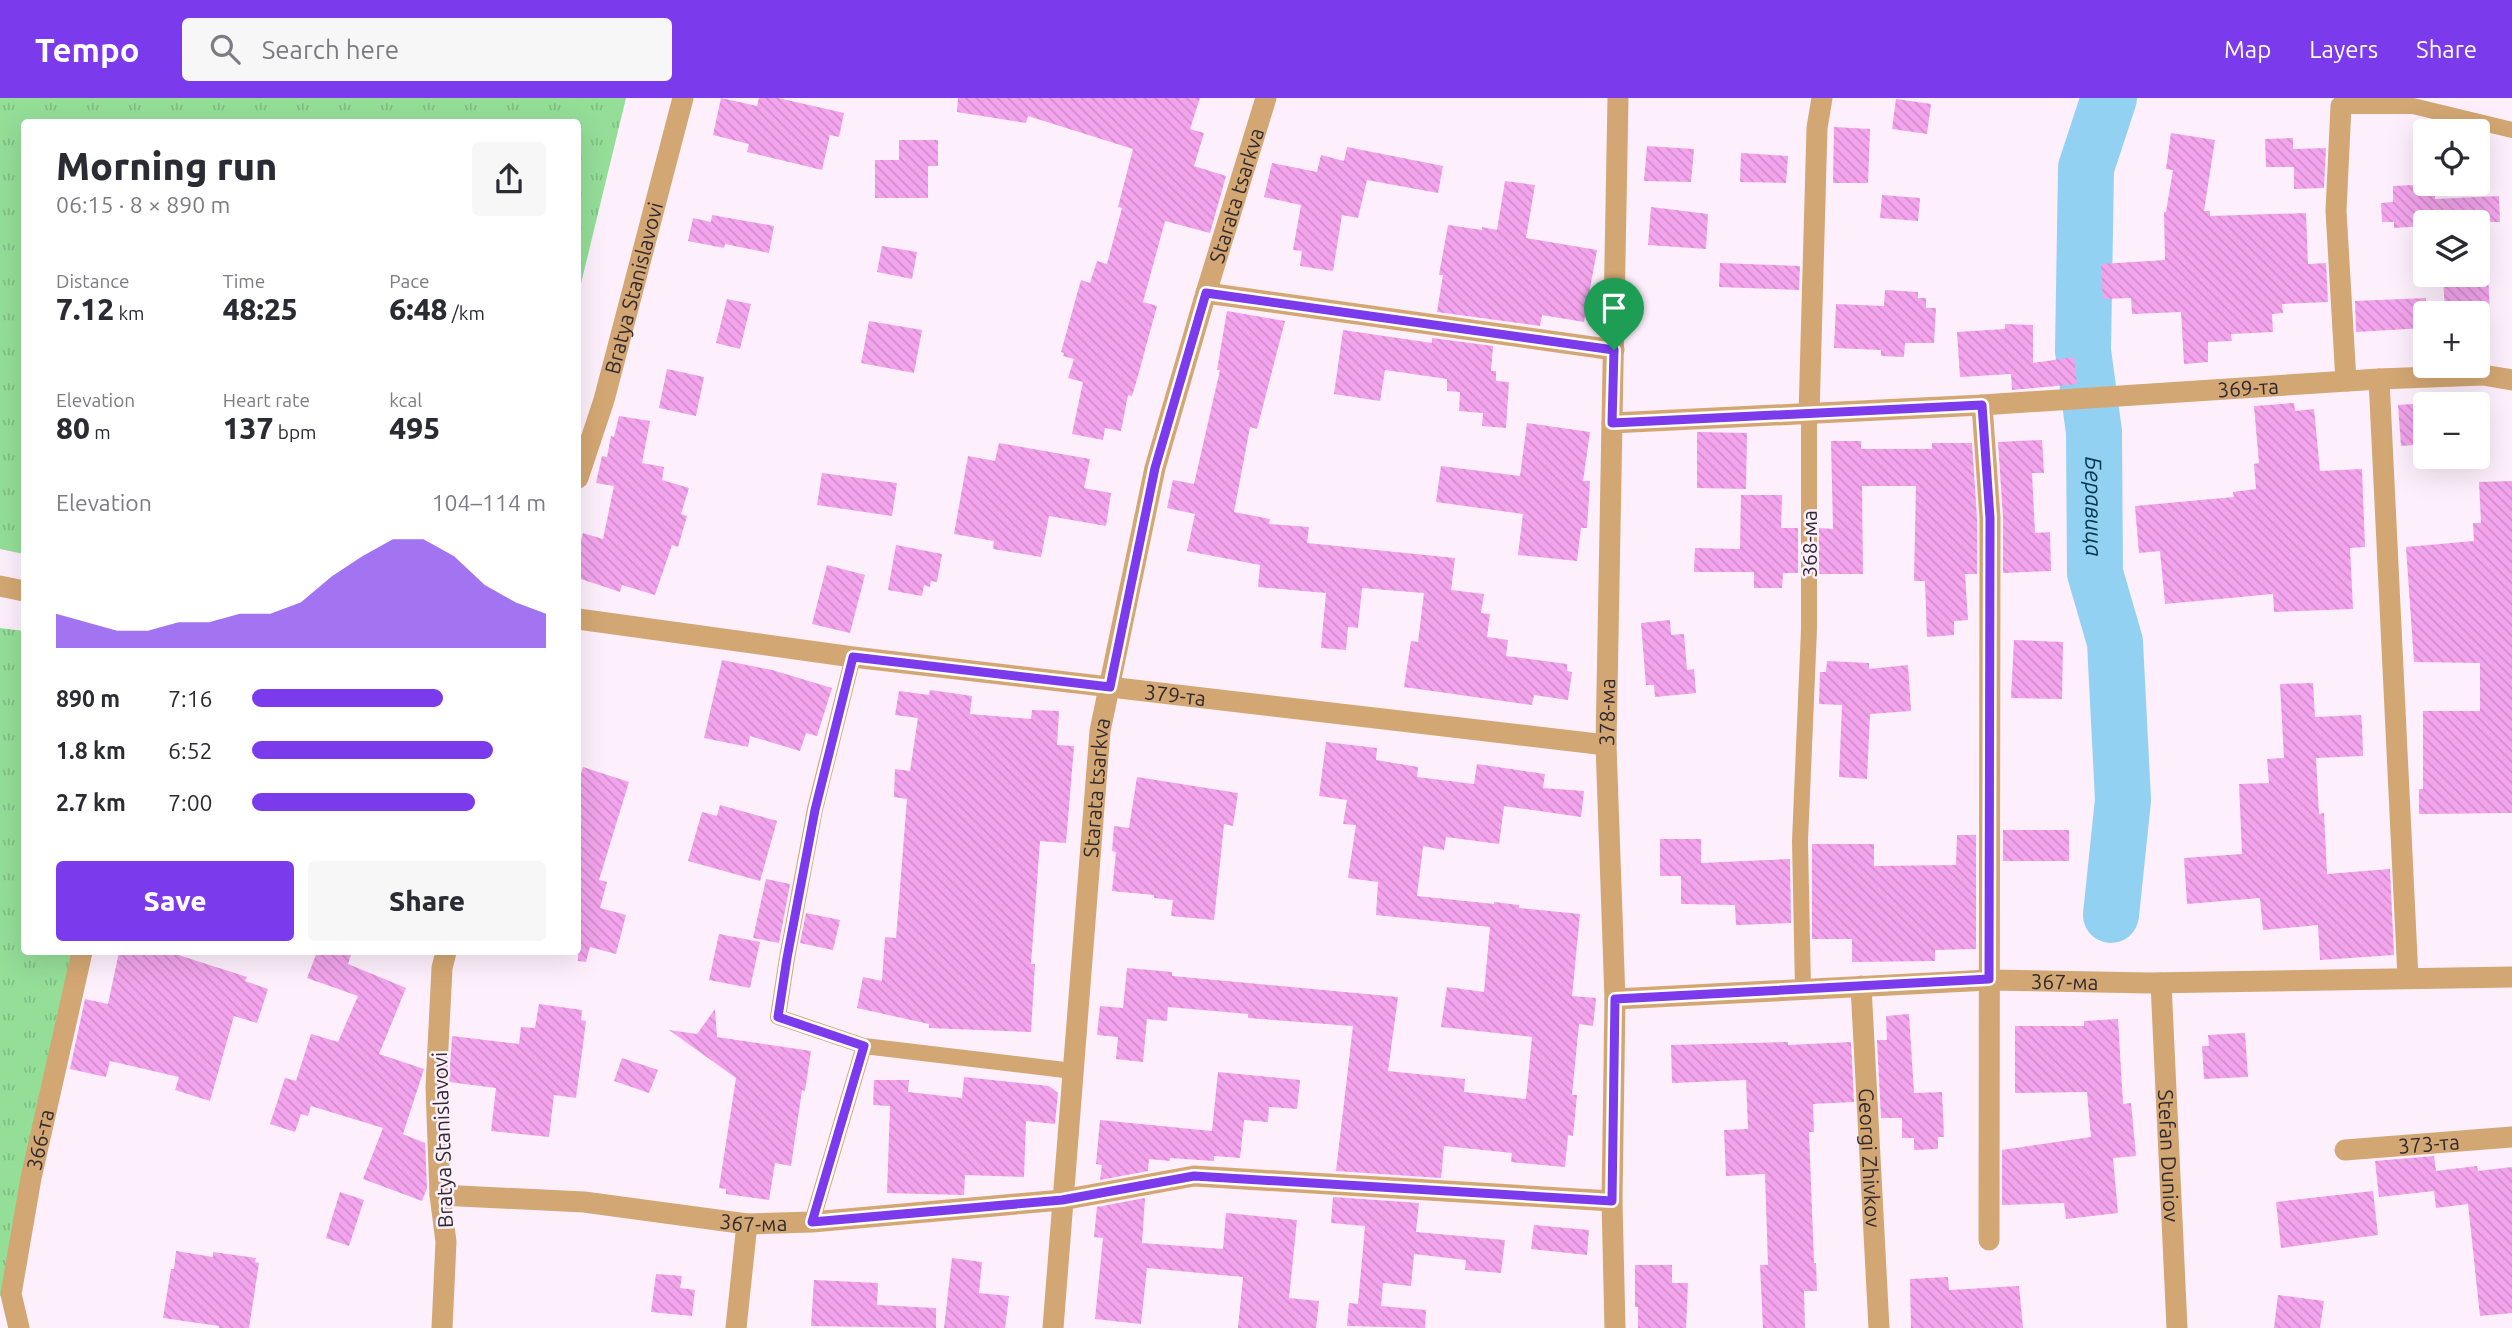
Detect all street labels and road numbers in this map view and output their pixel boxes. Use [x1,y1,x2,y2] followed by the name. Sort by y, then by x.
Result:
[1204,125,1268,266] street label: Starata tsarkva
[599,200,667,376] street label: Bratya Stanislavovi
[2216,374,2280,402] street label: 369-та
[1797,510,1821,578] street label: 368-ма
[1594,678,1619,746] street label: 378-ма
[1143,679,1207,710] street label: 379-та
[1078,715,1114,859] street label: Starata tsarkva
[2030,969,2099,994] street label: 367-ма
[427,1051,457,1229] street label: Bratya Stanislavovi
[1854,1087,1886,1228] street label: Georgi Zhivkov
[2154,1089,2184,1223] street label: Stefan Duniov
[21,1107,58,1172] street label: 366-та
[2397,1129,2460,1158] street label: 373-та
[718,1208,788,1236] street label: 367-ма

